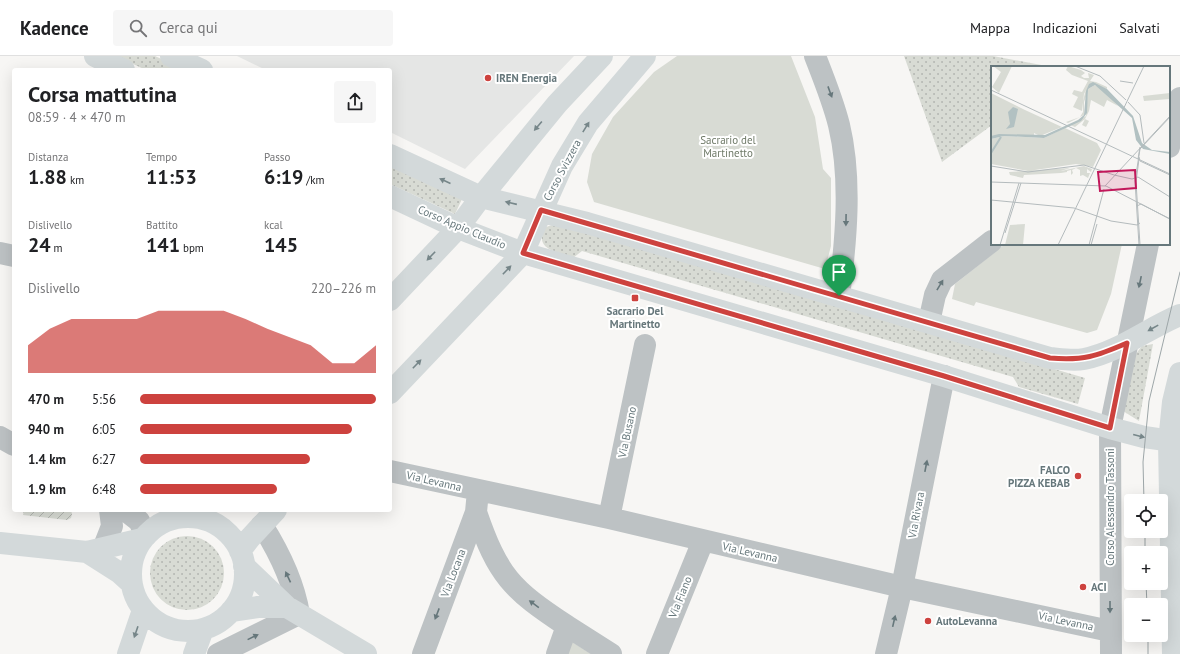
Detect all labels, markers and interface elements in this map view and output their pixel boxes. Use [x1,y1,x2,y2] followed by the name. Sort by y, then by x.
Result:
[113,10,393,46] search box
[20,16,89,40] text: Kadence
[127,17,149,39] icon: search
[159,18,218,37] text: Cerca qui
[970,19,1010,37] text: Mappa
[1032,19,1097,37] text: Indicazioni
[1119,19,1160,37] text: Salvati
[991,66,1170,245] inset map
[496,71,557,85] place label: IREN Energia
[483,73,493,83] marker: IREN Energia
[28,80,177,108] text: Corsa mattutina
[334,81,376,123] button: share
[827,87,833,99] one-way arrow
[28,109,125,126] text: 08:59 · 4 × 470 m
[534,121,543,131] one-way arrow
[582,121,589,133] one-way arrow
[700,133,757,160] park label: Sacrario del Martinetto
[540,137,584,203] street label: Corso Svizzera
[28,150,68,164] text: Distanza
[146,150,177,164] text: Tempo
[264,150,290,164] text: Passo
[28,164,67,190] text: 1.88
[146,164,197,190] text: 11:53
[264,164,303,190] text: 6:19
[67,173,84,187] text: km
[303,173,324,187] text: /km
[439,177,451,183] one-way arrow
[505,200,517,206] one-way arrow
[416,202,508,252] street label: Corso Appio Claudio
[843,214,849,227] one-way arrow
[28,218,72,232] text: Dislivello
[146,218,178,232] text: Battito
[264,218,283,232] text: kcal
[28,232,51,258] text: 24
[146,232,180,258] text: 141
[264,232,298,258] text: 145
[51,241,63,255] text: m
[180,241,204,255] text: bpm
[426,251,436,261] one-way arrow
[822,255,856,296] pin
[828,261,850,283] icon: arrive
[502,265,511,275] one-way arrow
[1136,276,1142,288] one-way arrow
[937,279,944,291] one-way arrow
[28,280,80,297] text: Dislivello
[311,280,376,297] text: 220–226 m
[630,293,640,303] marker: Sacrario Del Martinetto
[607,304,664,331] place label: Sacrario Del Martinetto
[1147,325,1159,332] one-way arrow
[412,359,422,369] one-way arrow
[28,391,64,408] text: 470 m
[92,391,116,408] text: 5:56
[615,405,639,460] street label: Via Busano
[28,421,64,438] text: 940 m
[92,421,116,438] text: 6:05
[1134,433,1146,439] one-way arrow
[1103,448,1117,566] street label: Corso Alessandro Tassoni
[28,451,66,468] text: 1.4 km
[92,451,116,468] text: 6:27
[923,460,929,473] one-way arrow
[1008,463,1070,490] place label: FALCO PIZZA KEBAB
[404,468,463,494] street label: Via Levanna
[1073,471,1083,481] marker: FALCO PIZZA KEBAB
[28,481,66,498] text: 1.9 km
[92,481,116,498] text: 6:48
[904,491,927,540] street label: Via Rivara
[1124,494,1168,642] map controls
[1124,494,1168,538] button: locate
[720,539,779,565] street label: Via Levanna
[1124,546,1168,590] button: +
[437,547,469,600] street label: Via Locana
[285,572,291,583] one-way arrow
[665,574,695,621] street label: Via Fiano
[1091,580,1107,594] place label: ACI
[1078,582,1088,592] marker: ACI
[1124,598,1168,642] button: −
[529,600,540,608] one-way arrow
[1107,601,1113,614] one-way arrow
[1036,608,1095,634] street label: Via Levanna
[434,609,440,621] one-way arrow
[892,614,898,627] one-way arrow
[936,614,997,628] place label: AutoLevanna
[923,616,933,626] marker: AutoLevanna
[132,626,138,638] one-way arrow
[247,634,259,640] one-way arrow

